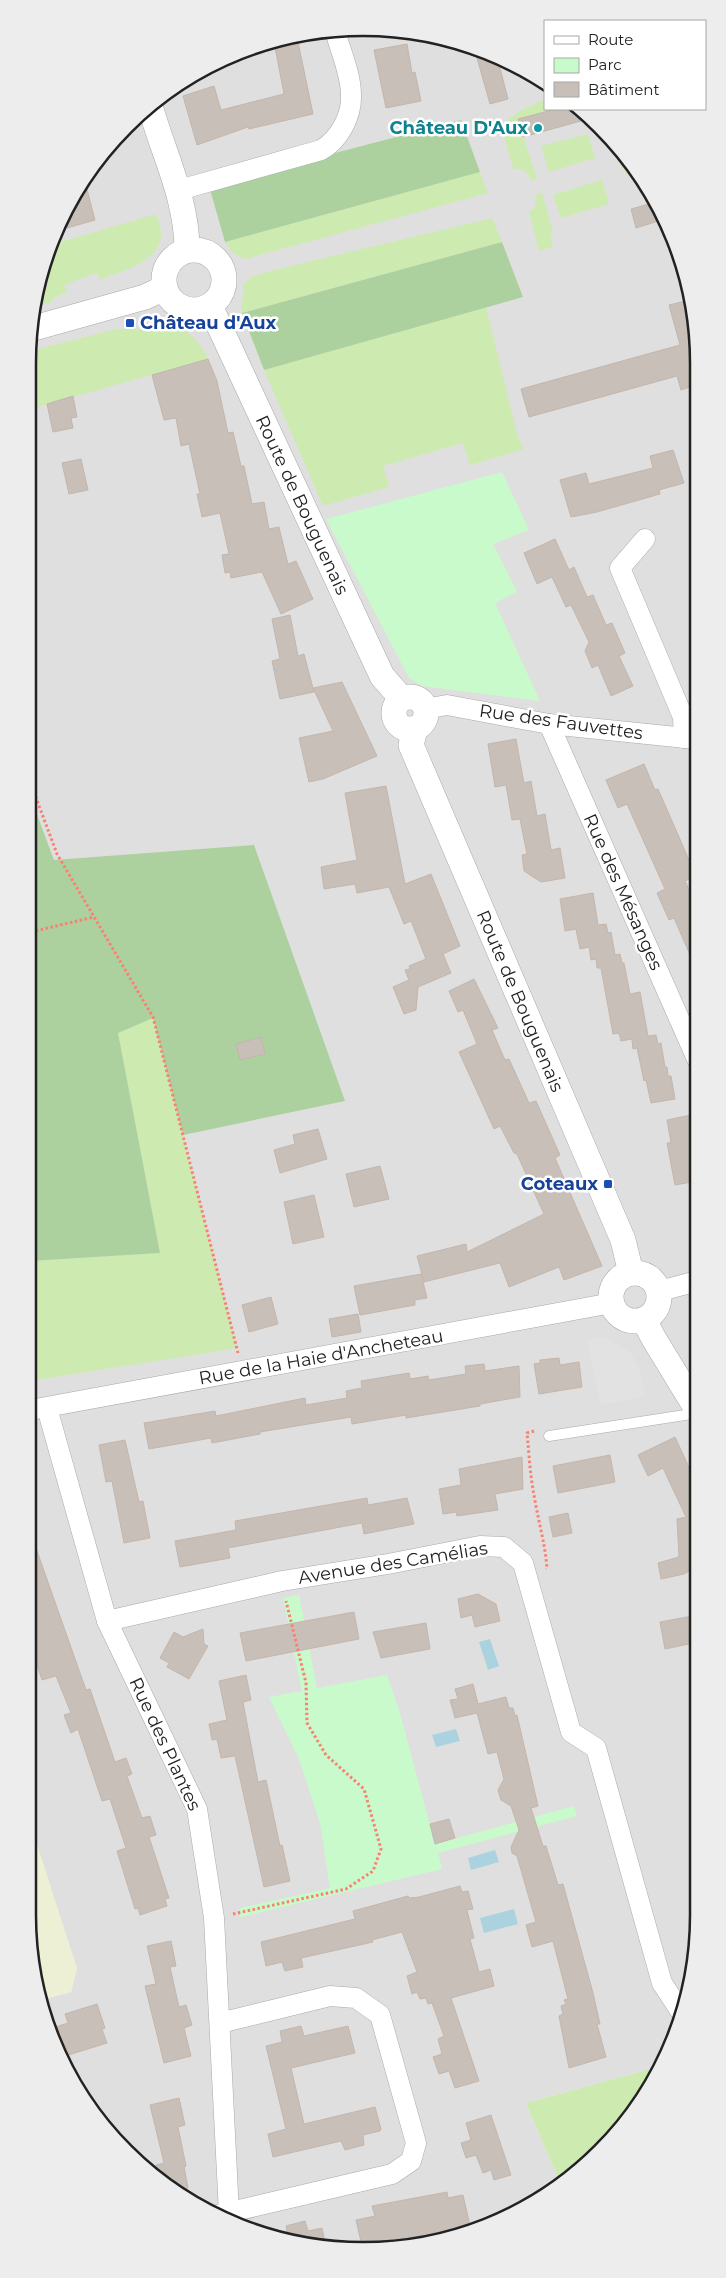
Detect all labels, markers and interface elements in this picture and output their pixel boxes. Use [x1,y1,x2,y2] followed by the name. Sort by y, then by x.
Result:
[544,20,706,110] legend
[588,30,633,49] text: Route
[588,55,622,74] text: Parc
[588,80,660,99] text: Bâtiment
[390,117,528,139] place label: Château D'Aux
[532,122,544,134] marker: Château D'Aux
[140,312,277,334] place label: Château d'Aux
[124,317,136,329] marker: Château d'Aux
[251,412,353,598] street label: Route de Bouguenais
[478,700,644,744] street label: Rue des Fauvettes
[579,810,667,974] street label: Rue des Mésanges
[472,907,568,1095] street label: Route de Bouguenais
[521,1173,598,1195] place label: Coteaux
[602,1178,614,1190] marker: Coteaux
[197,1325,445,1389] street label: Rue de la Haie d'Ancheteau
[297,1537,490,1589] street label: Avenue des Camélias
[125,1674,206,1814] street label: Rue des Plantes

